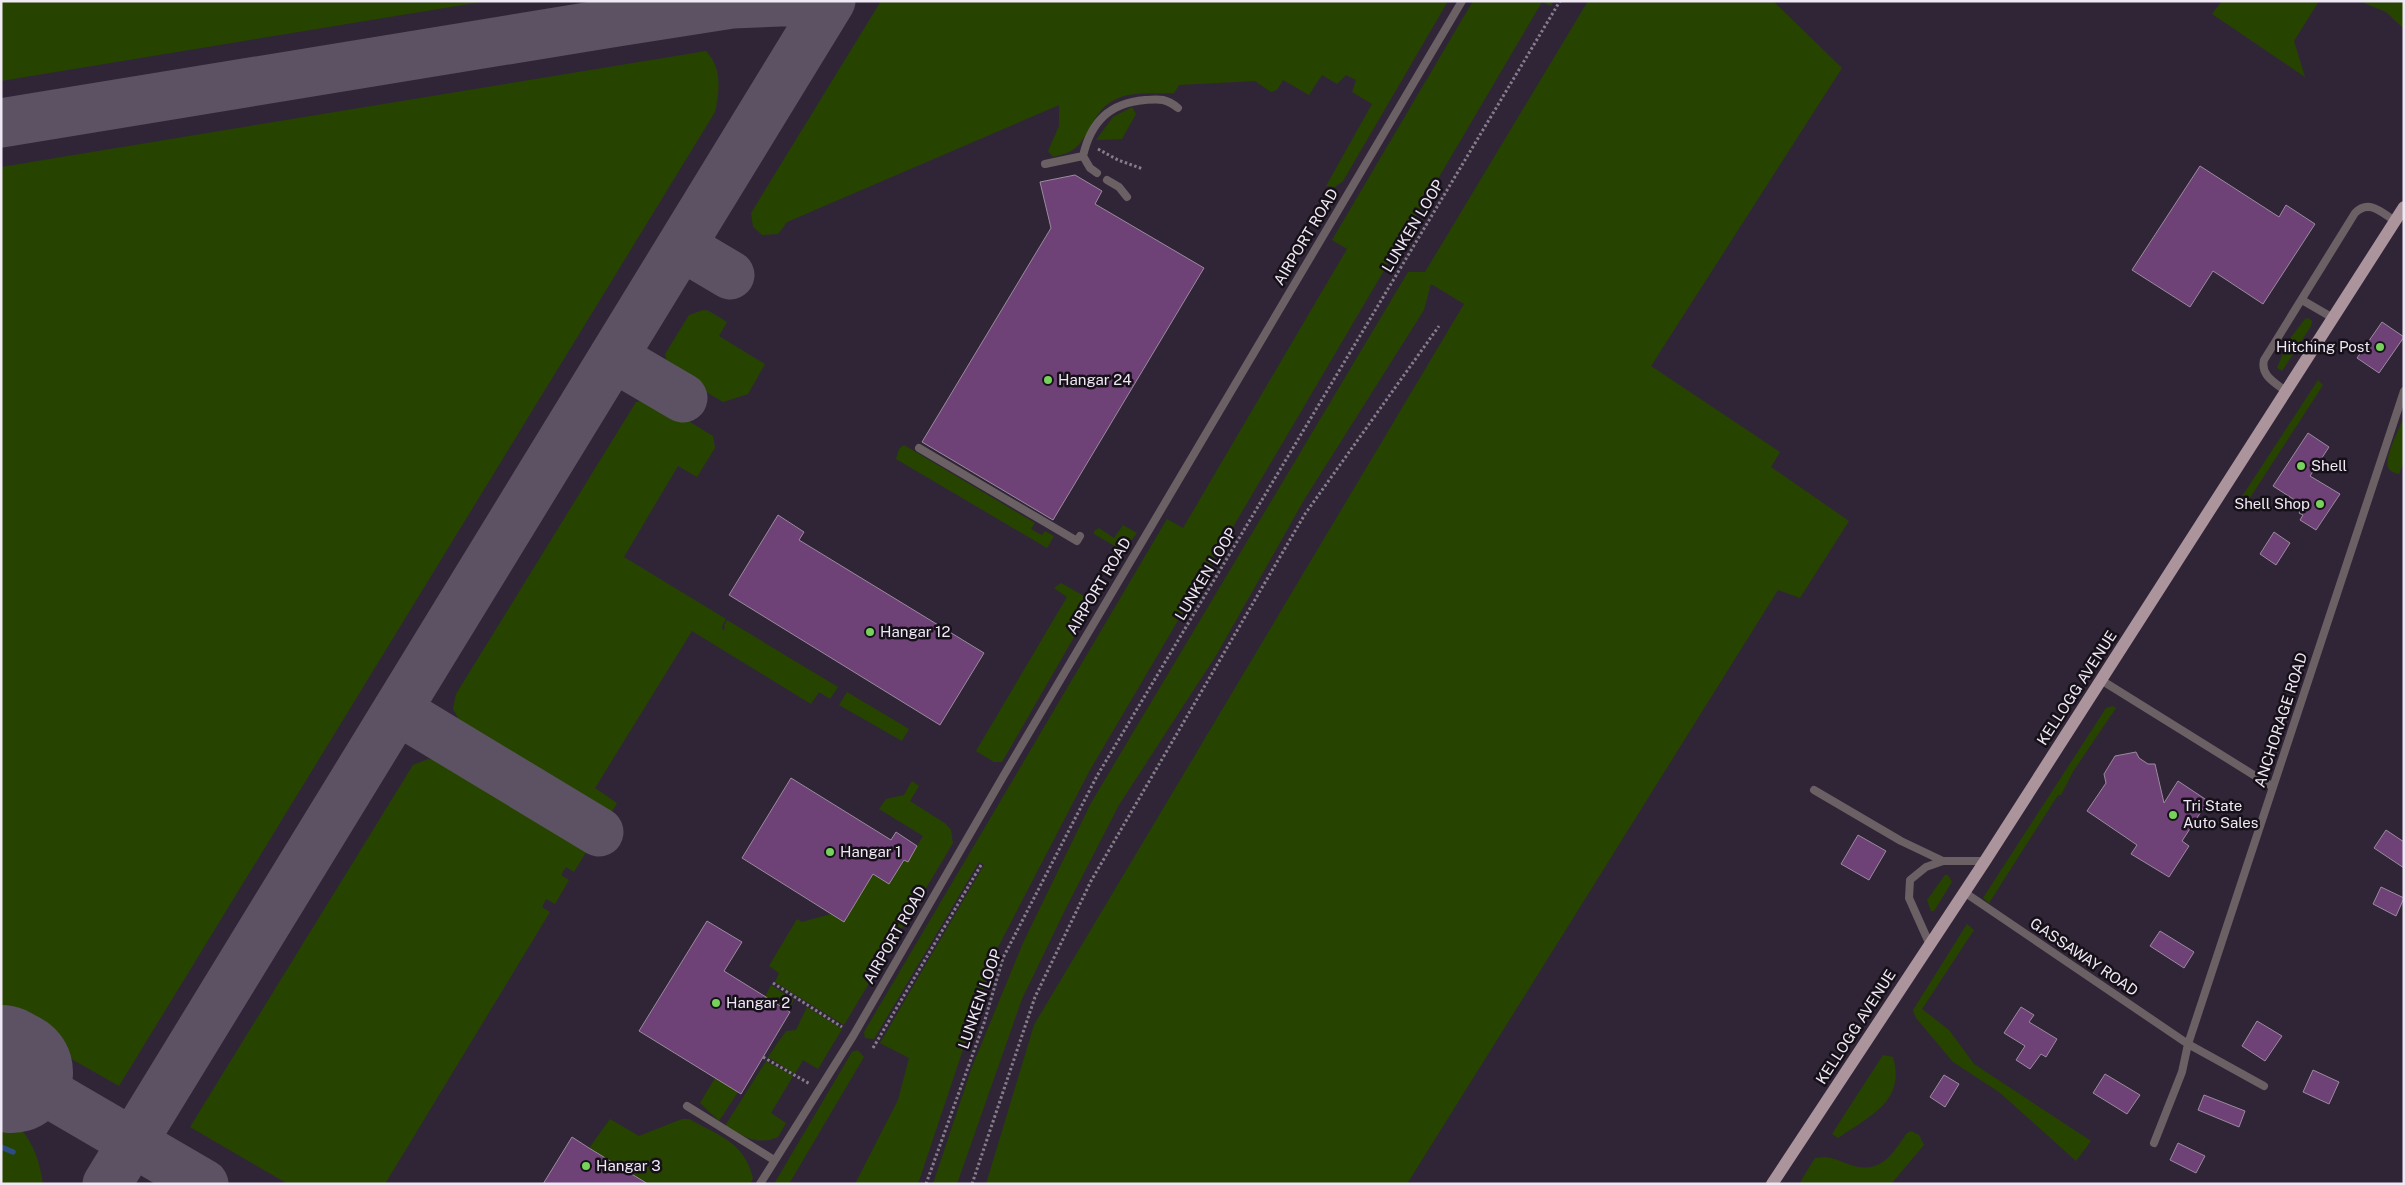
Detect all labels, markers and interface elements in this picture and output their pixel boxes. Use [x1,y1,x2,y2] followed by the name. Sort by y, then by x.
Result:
[1378,176,1447,275] street label: LUNKEN LOOP
[1270,185,1341,288] street label: AIRPORT ROAD
[2276,338,2370,355] place label: Hitching Post
[2374,341,2386,353] marker: Hitching Post
[1058,371,1132,388] place label: Hangar 24
[1042,374,1054,386] marker: Hangar 24
[2311,457,2347,474] place label: Shell
[2295,460,2307,472] marker: Shell
[2234,495,2310,512] place label: Shell Shop
[2314,498,2326,510] marker: Shell Shop
[1171,524,1240,623] street label: LUNKEN LOOP
[1063,534,1134,637] street label: AIRPORT ROAD
[880,623,950,640] place label: Hangar 12
[864,626,876,638] marker: Hangar 12
[2033,627,2120,748] street label: KELLOGG AVENUE
[2251,650,2310,789] street label: ANCHORAGE ROAD
[2183,797,2258,831] place label: Tri State Auto Sales
[2167,809,2179,821] marker: Tri State Auto Sales
[840,843,901,860] place label: Hangar 1
[824,846,836,858] marker: Hangar 1
[860,883,929,987] street label: AIRPORT ROAD
[2027,914,2142,999] street label: GASSAWAY ROAD
[954,946,1005,1051] street label: LUNKEN LOOP
[1812,966,1899,1087] street label: KELLOGG AVENUE
[726,994,790,1011] place label: Hangar 2
[710,997,722,1009] marker: Hangar 2
[596,1157,661,1174] place label: Hangar 3
[580,1160,592,1172] marker: Hangar 3

